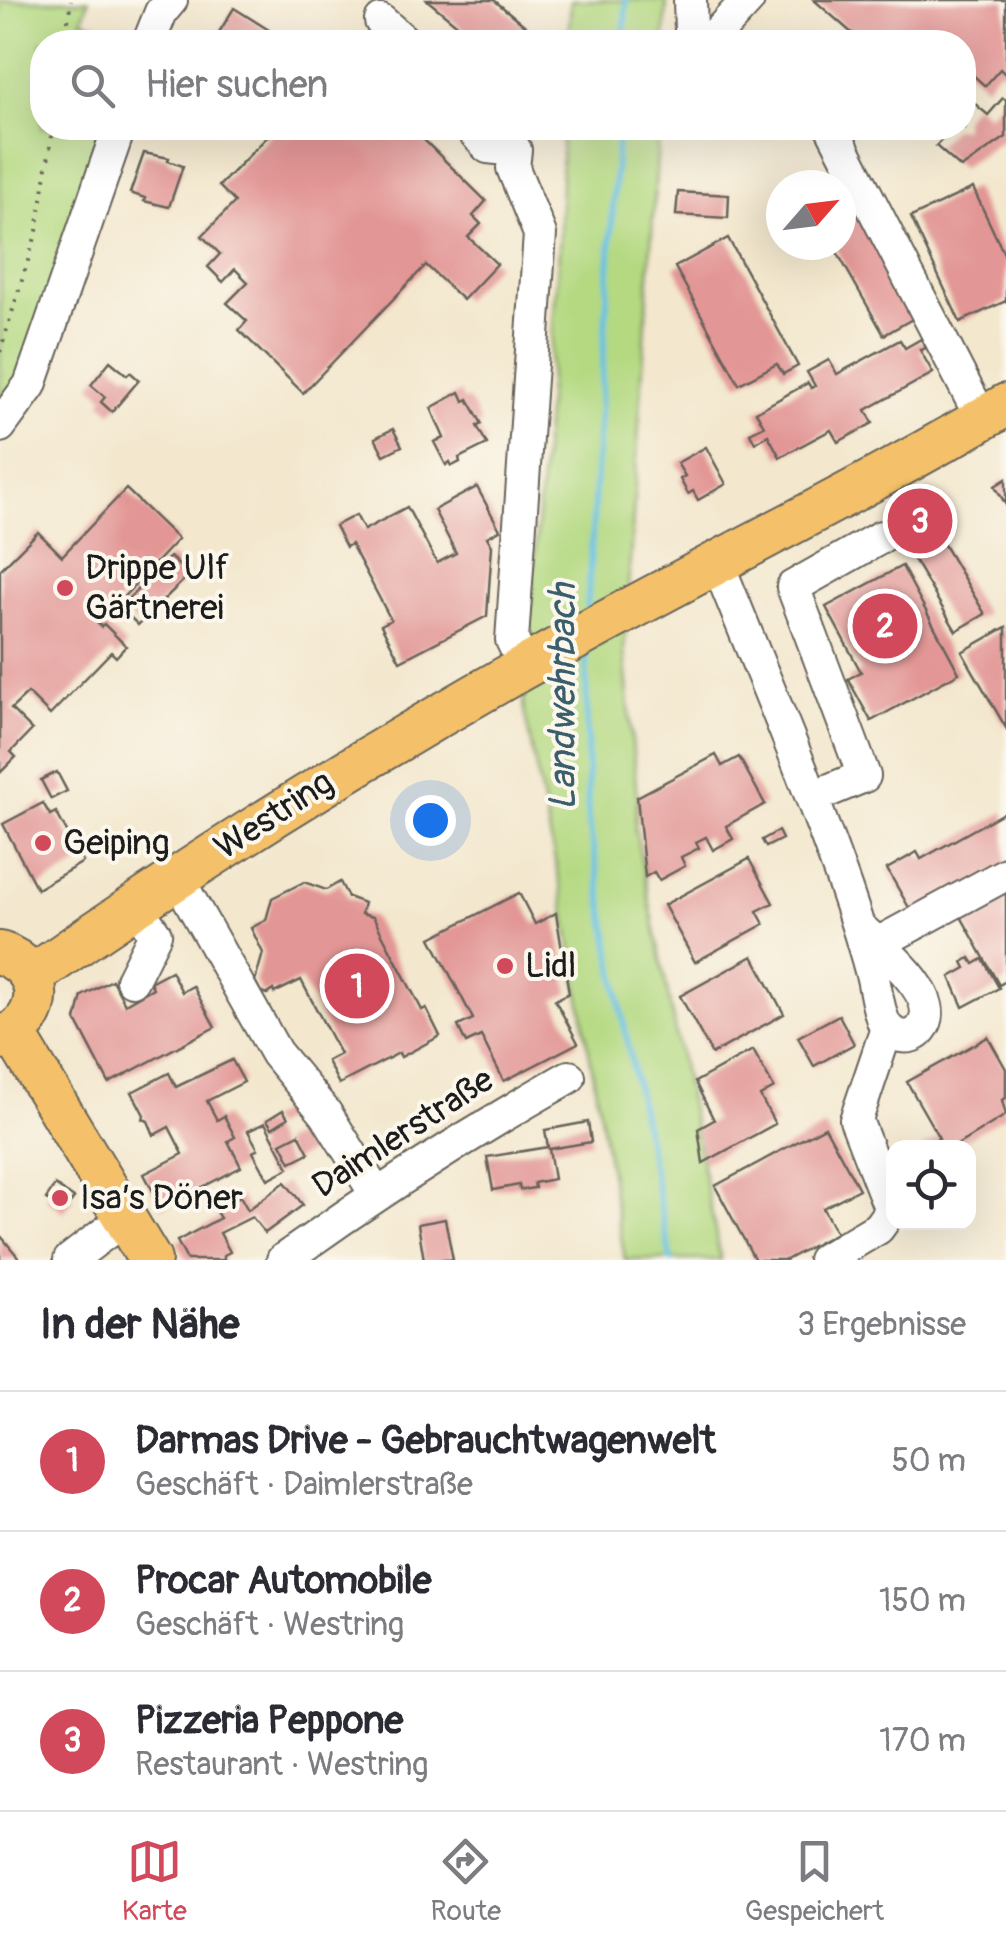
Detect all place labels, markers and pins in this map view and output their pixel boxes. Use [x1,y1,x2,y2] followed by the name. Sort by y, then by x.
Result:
[888,484,952,558] pin: 3
[85,546,229,630] place label: Drippe Ulf Gärtnerei
[54,577,76,599] marker: Drippe Ulf Gärtnerei
[852,588,918,664] pin: 2
[63,821,170,865] place label: Geiping
[32,832,54,854] marker: Geiping
[525,944,576,988] place label: Lidl
[324,948,390,1024] pin: 1
[494,955,516,977] marker: Lidl
[80,1176,243,1220] place label: Isa’s Döner
[49,1187,71,1209] marker: Isa’s Döner

